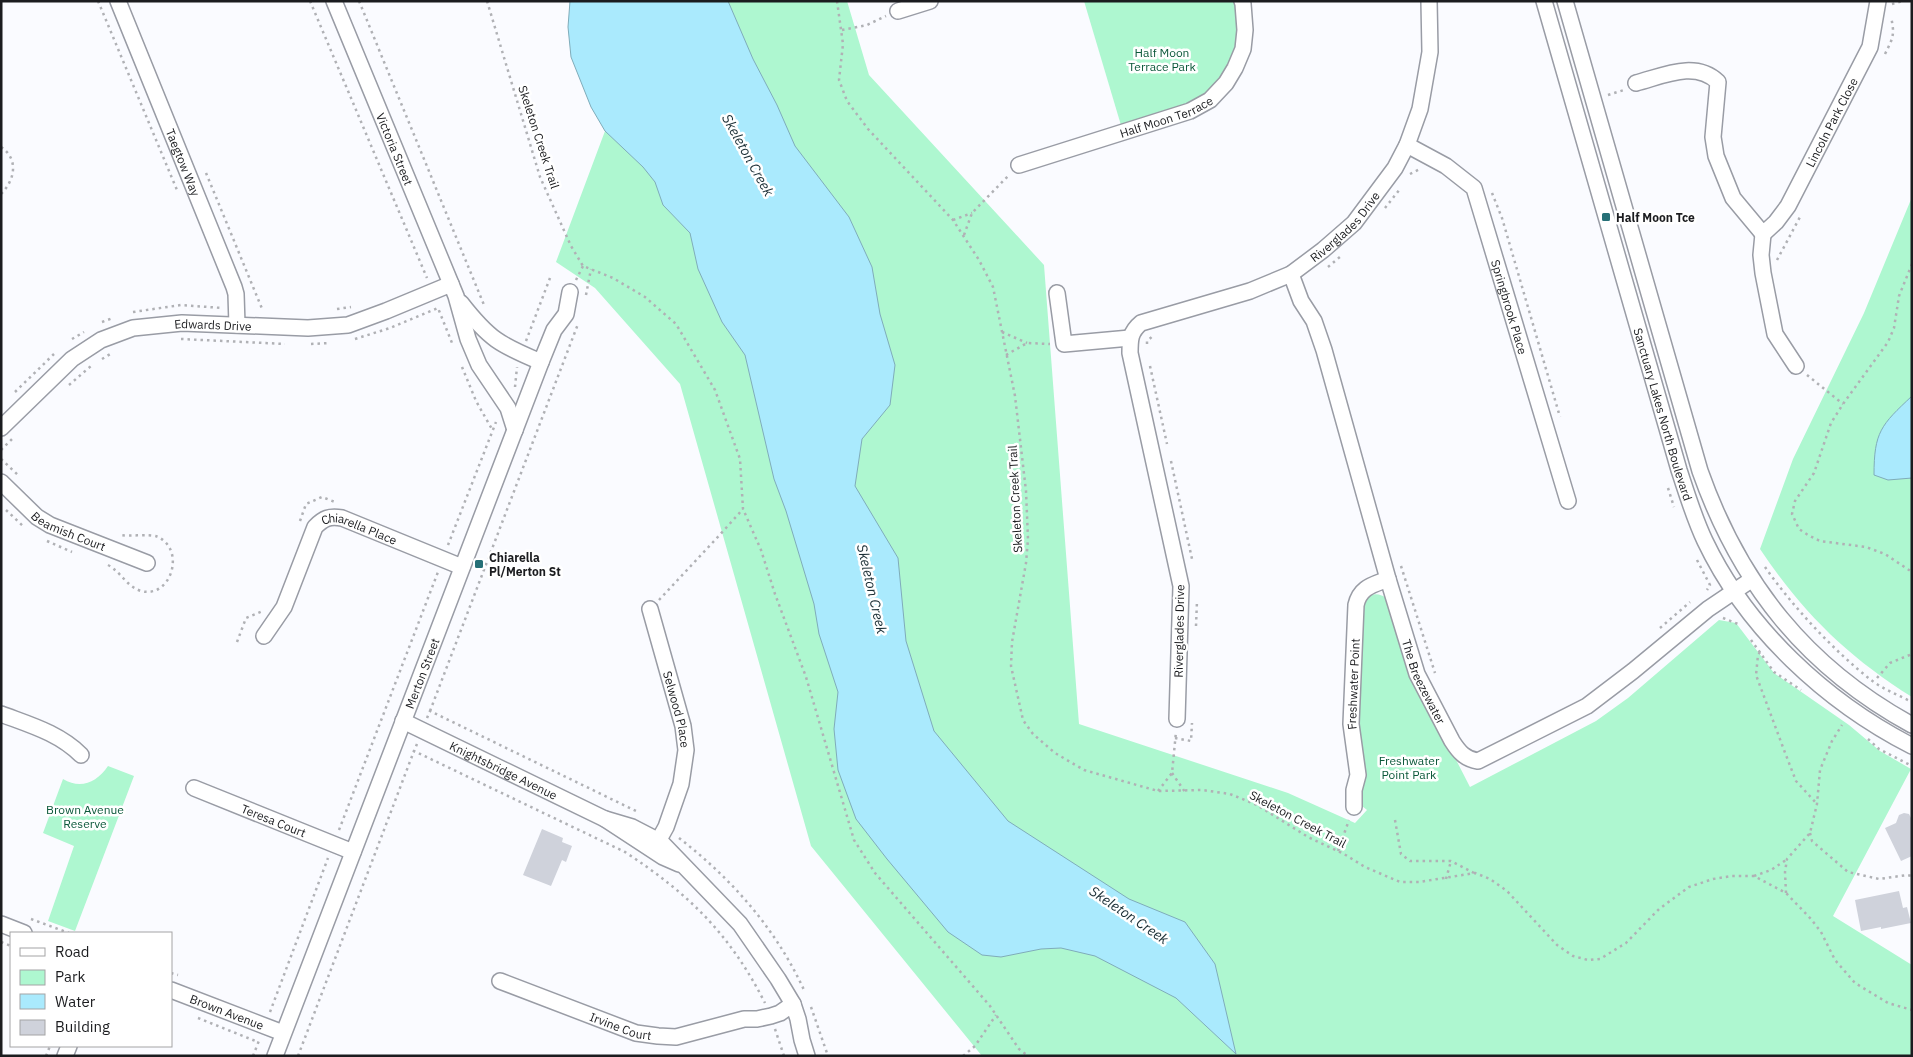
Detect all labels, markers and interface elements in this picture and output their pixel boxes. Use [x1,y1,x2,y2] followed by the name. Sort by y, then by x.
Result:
[1128,45,1196,74] park label: Half Moon Terrace Park
[1802,75,1861,169] street label: Lincoln Park Close
[515,84,563,190] street label: Skeleton Creek Trail
[1118,92,1216,140] street label: Half Moon Terrace
[374,110,417,187] street label: Victoria Street
[718,111,778,200] water label: Skeleton Creek
[163,126,204,198] street label: Taegtow Way
[1307,188,1383,265] street label: Riverglades Drive
[1616,210,1695,225] place label: Half Moon Tce
[1600,211,1612,223] marker: Half Moon Tce
[1488,258,1531,356] street label: Springbrook Place
[174,315,252,333] street label: Edwards Drive
[1631,326,1696,502] street label: Sanctuary Lakes North Boulevard
[1005,445,1025,553] street label: Skeleton Creek Trail
[28,508,108,554] street label: Beamish Court
[319,510,400,547] street label: Chiarella Place
[853,542,891,636] water label: Skeleton Creek
[489,550,561,579] place label: Chiarella Pl/Merton St
[473,558,485,570] marker: Chiarella Pl/Merton St
[1171,584,1187,678] street label: Riverglades Drive
[401,636,442,711] street label: Merton Street
[1399,637,1449,727] street label: The Breezewater
[1343,638,1362,731] street label: Freshwater Point
[660,669,693,749] street label: Selwood Place
[448,737,560,803] street label: Knightsbridge Avenue
[1379,753,1440,782] park label: Freshwater Point Park
[1247,787,1349,851] street label: Skeleton Creek Trail
[239,800,308,840] street label: Teresa Court
[46,802,124,831] park label: Brown Avenue Reserve
[1086,882,1173,948] water label: Skeleton Creek
[10,932,172,1047] legend
[55,942,90,961] text: Road
[55,967,85,986] text: Park
[188,991,266,1033] street label: Brown Avenue
[55,992,96,1011] text: Water
[588,1009,652,1043] street label: Irvine Court
[55,1017,110,1036] text: Building

